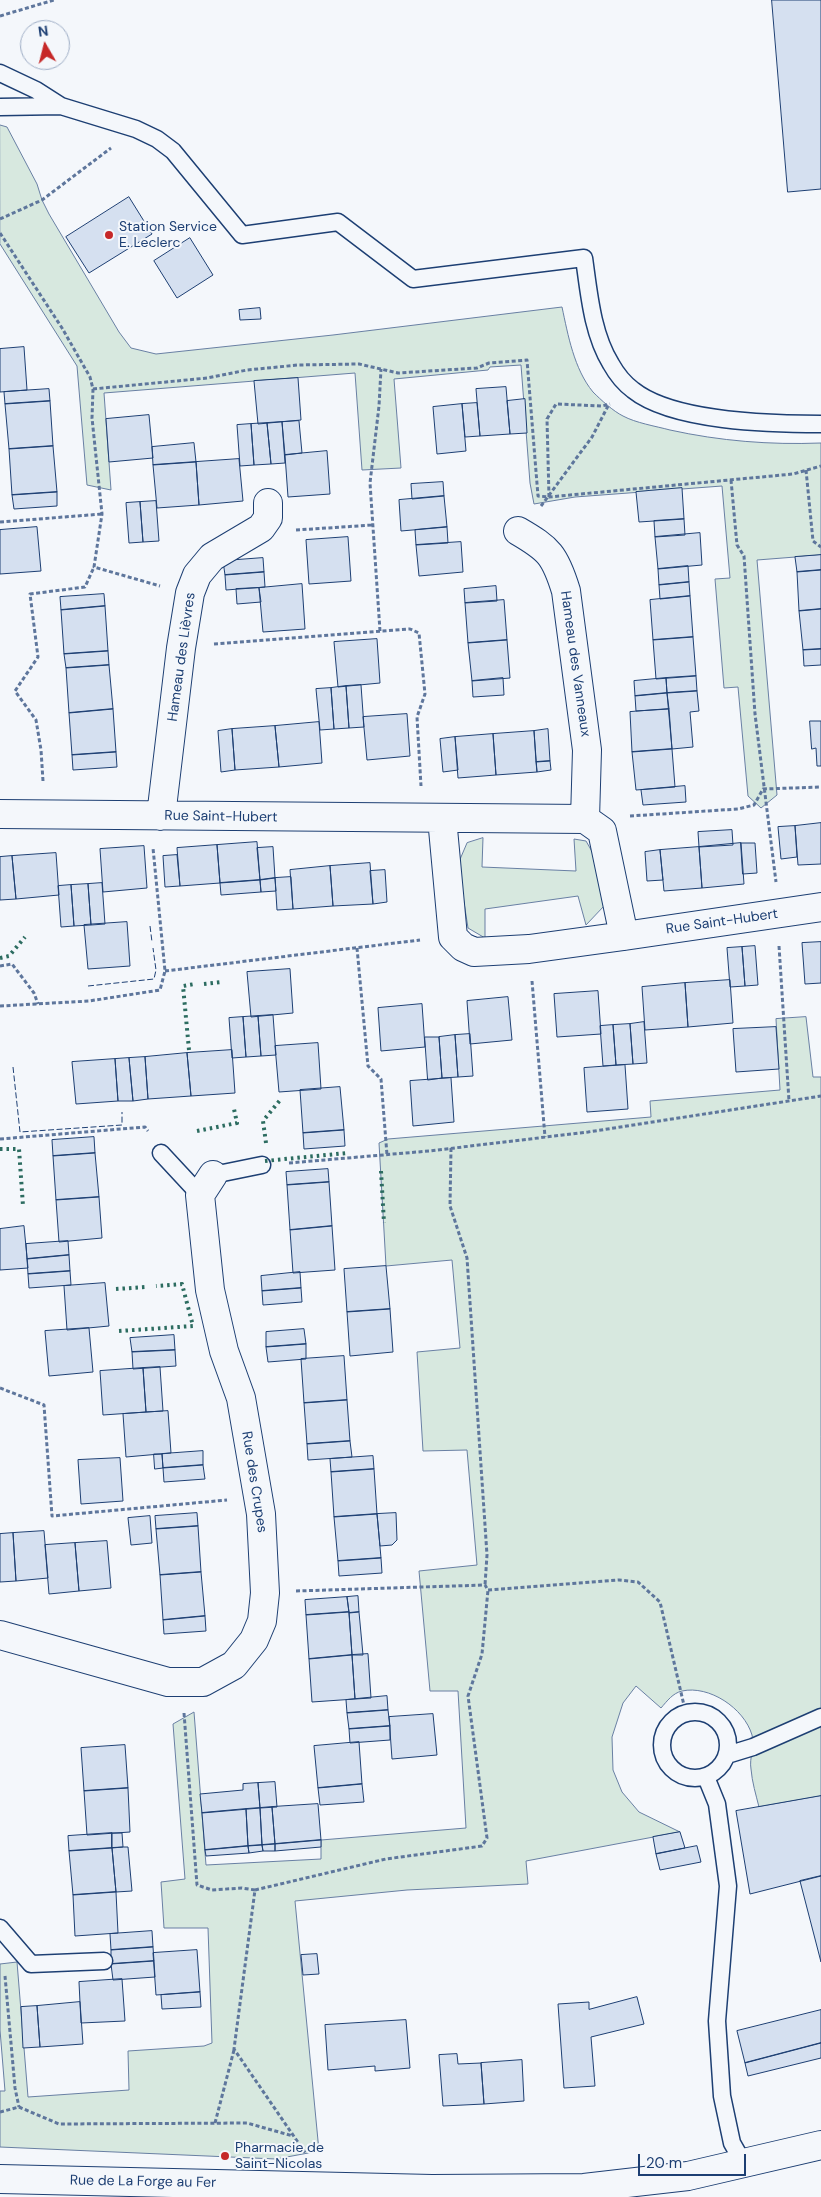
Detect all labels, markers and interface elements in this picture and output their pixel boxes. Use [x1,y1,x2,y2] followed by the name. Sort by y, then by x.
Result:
[20,20,70,70] north arrow
[37,22,49,41] text: N
[119,219,217,252] place label: Station Service E. Leclerc
[103,229,115,241] marker: Station Service E. Leclerc
[556,590,594,738] street label: Hameau des Vanneaux
[165,591,199,723] street label: Hameau des Lièvres
[164,808,278,826] street label: Rue Saint-Hubert
[665,906,779,938] street label: Rue Saint-Hubert
[238,1430,270,1534] street label: Rue des Crupes
[235,2140,324,2172] place label: Pharmacie de Saint-Nicolas
[641,2144,748,2176] scale bar
[219,2150,231,2162] marker: Pharmacie de Saint-Nicolas
[646,2153,682,2173] text: 20 m
[70,2172,216,2192] street label: Rue de La Forge au Fer

